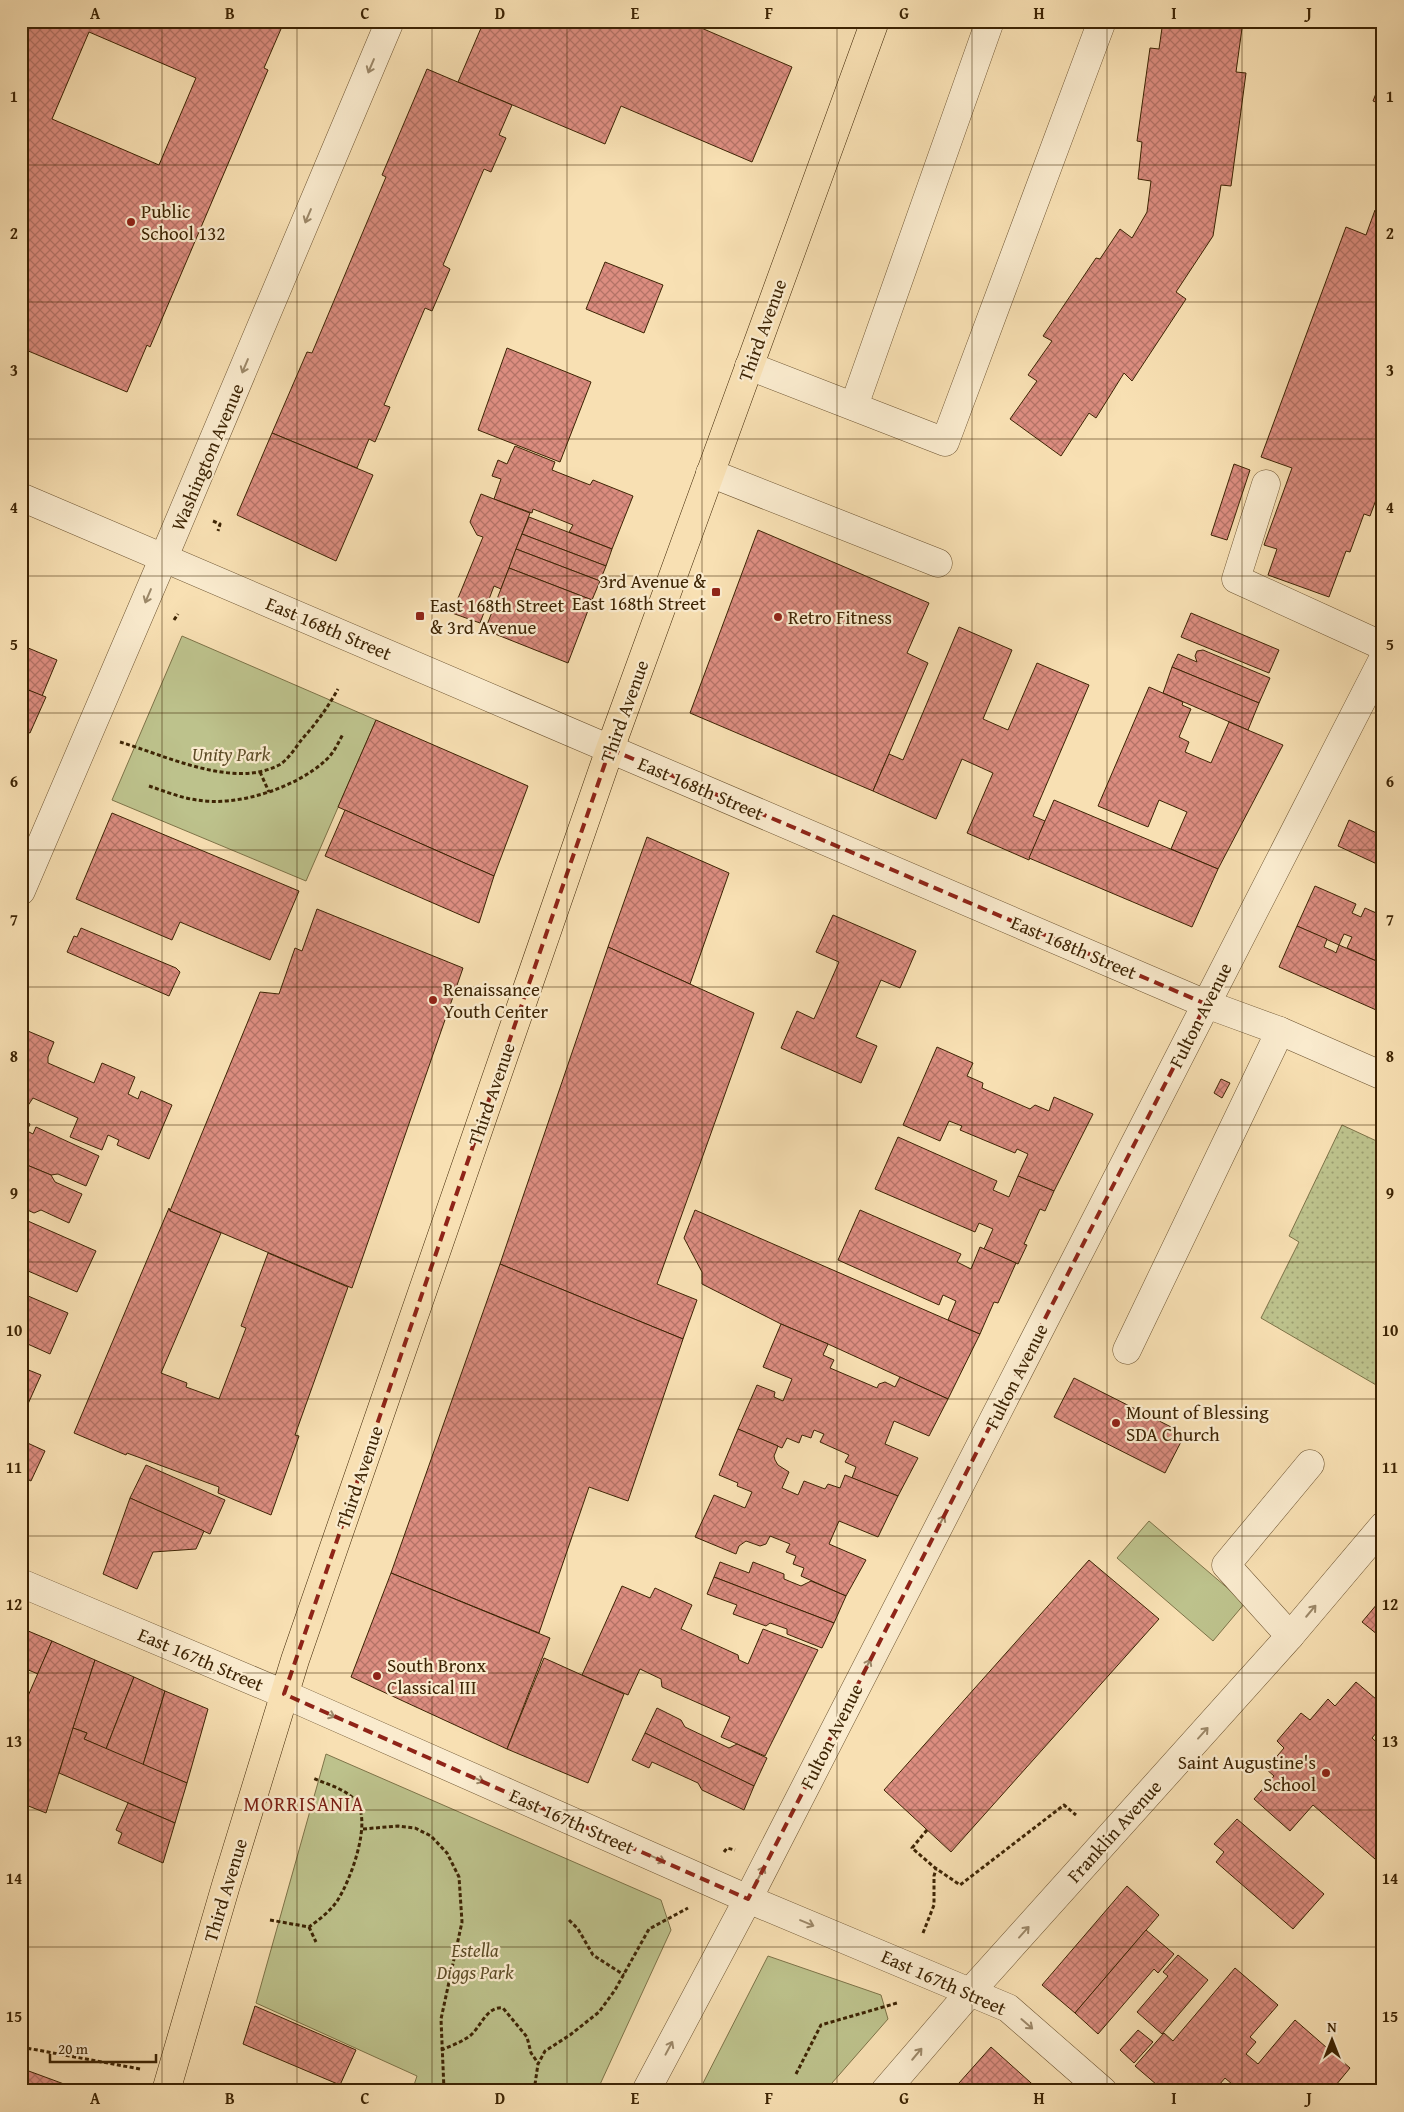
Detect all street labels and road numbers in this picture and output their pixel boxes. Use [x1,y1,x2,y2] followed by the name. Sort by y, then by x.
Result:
[731,275,793,385] street label: Third Avenue
[163,379,251,535] street label: Washington Avenue
[262,589,396,667] street label: East 168th Street
[593,656,655,766] street label: Third Avenue
[634,749,768,827] street label: East 168th Street
[1007,908,1141,986] street label: East 168th Street
[1162,958,1239,1072] street label: Fulton Avenue
[460,1039,522,1149] street label: Third Avenue
[978,1319,1055,1433] street label: Fulton Avenue
[328,1422,390,1532] street label: Third Avenue
[134,1620,268,1698] street label: East 167th Street
[793,1679,870,1793] street label: Fulton Avenue
[1060,1773,1168,1889] street label: Franklin Avenue
[505,1781,639,1861] street label: East 167th Street
[196,1835,254,1945] street label: Third Avenue
[877,1942,1011,2022] street label: East 167th Street

